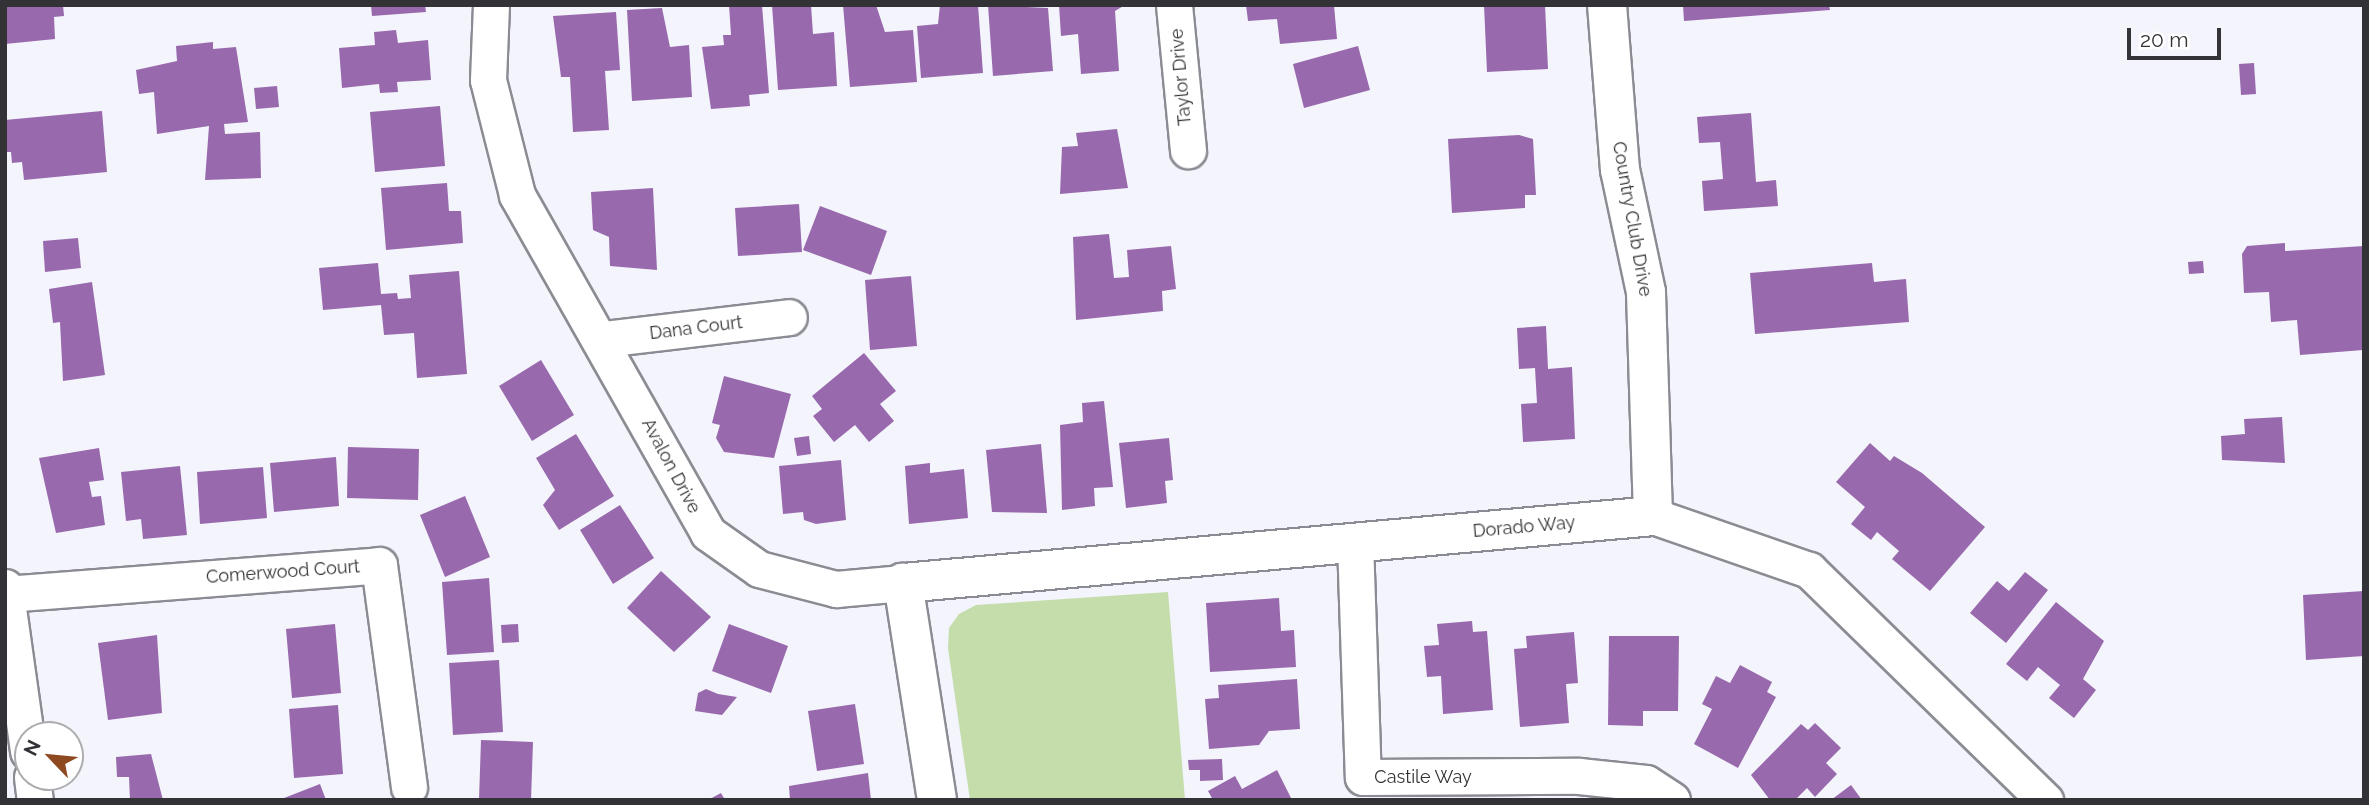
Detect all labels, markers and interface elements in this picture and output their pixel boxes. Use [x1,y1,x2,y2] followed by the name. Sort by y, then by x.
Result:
[2131,14,2226,58] scale bar
[1166,27,1196,127] street label: Taylor Drive
[2140,27,2188,52] text: 20 m
[1608,140,1656,298] street label: Country Club Drive
[648,312,744,344] street label: Dana Court
[637,415,705,517] street label: Avalon Drive
[1472,512,1576,542] street label: Dorado Way
[205,556,361,588] street label: Comerwood Court
[14,721,84,791] north arrow
[19,736,45,759] text: N
[1374,766,1472,788] street label: Castile Way

